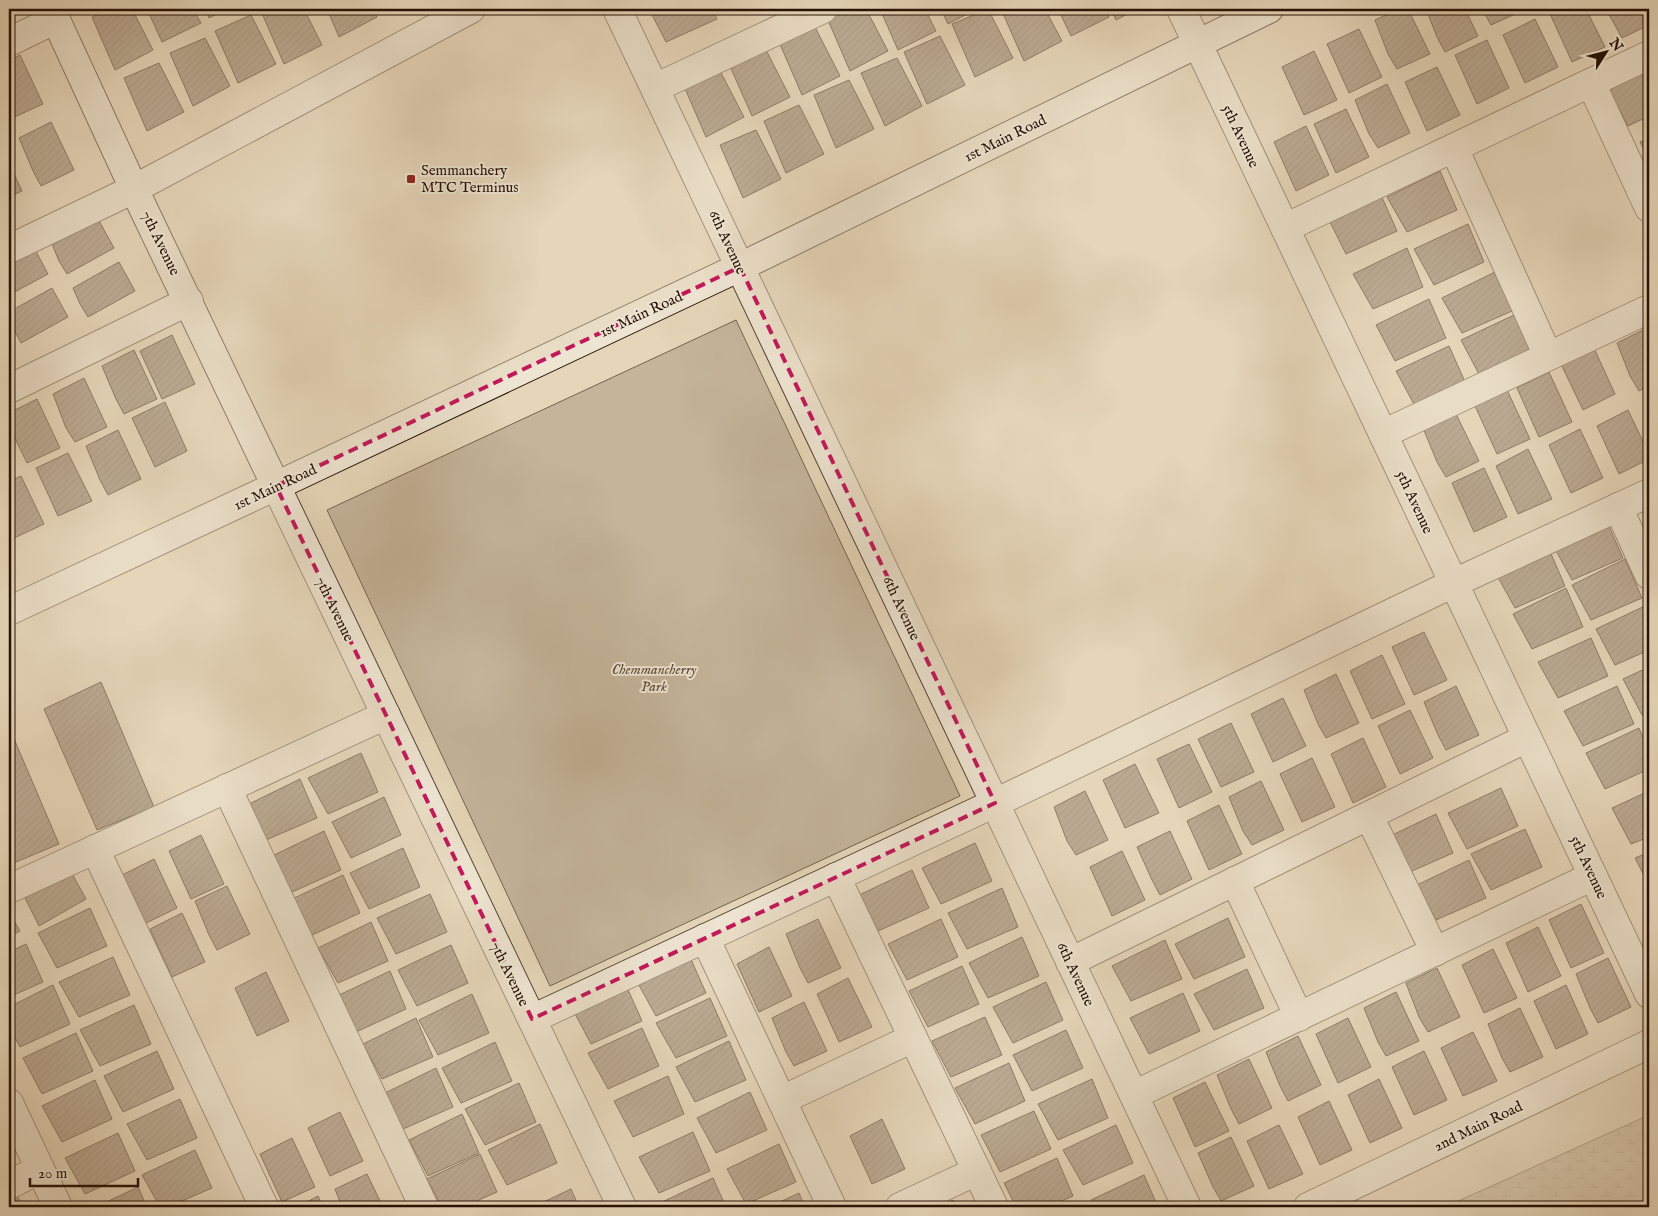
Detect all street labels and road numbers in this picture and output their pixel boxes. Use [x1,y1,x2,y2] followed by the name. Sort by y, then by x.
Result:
[1218,102,1264,171] street label: 5th Avenue
[961,110,1050,167] street label: 1st Main Road
[704,207,751,277] street label: 6th Avenue
[137,208,184,279] street label: 7th Avenue
[597,287,686,342] street label: 1st Main Road
[231,460,320,515] street label: 1st Main Road
[1392,468,1438,537] street label: 5th Avenue
[878,573,925,643] street label: 6th Avenue
[311,574,358,645] street label: 7th Avenue
[1566,833,1612,902] street label: 5th Avenue
[486,939,533,1010] street label: 7th Avenue
[1052,939,1099,1009] street label: 6th Avenue
[1431,1096,1526,1156] street label: 2nd Main Road

